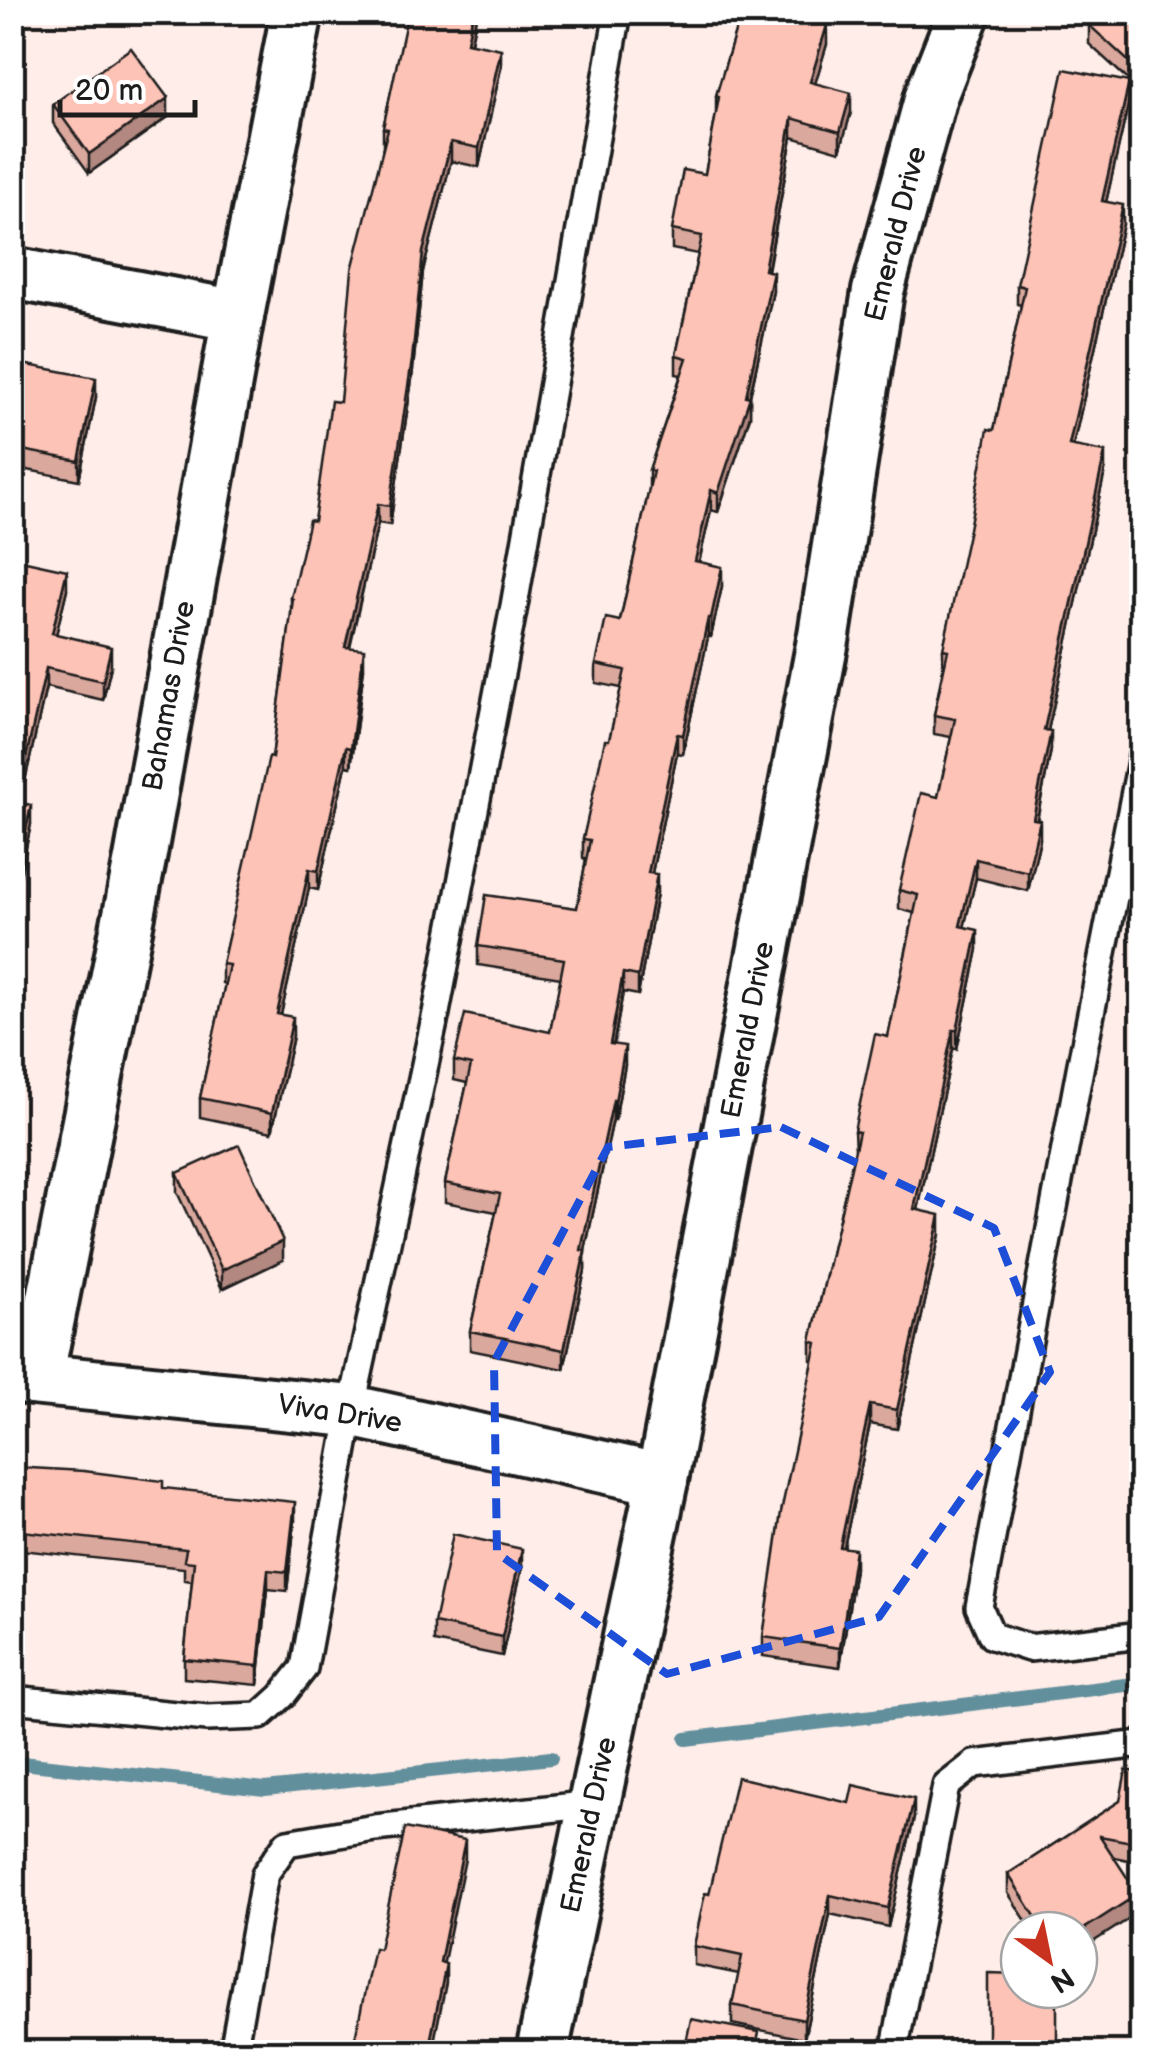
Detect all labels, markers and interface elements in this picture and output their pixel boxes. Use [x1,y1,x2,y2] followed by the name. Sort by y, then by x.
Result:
[60,55,195,117] scale bar
[75,73,143,109] text: 20 m
[858,143,934,325] street label: Emerald Drive
[136,598,202,794] street label: Bahamas Drive
[715,939,781,1121] street label: Emerald Drive
[276,1388,404,1440] street label: Viva Drive
[554,1734,624,1916] street label: Emerald Drive
[999,1910,1099,2010] north arrow
[1044,1960,1080,1999] text: N

